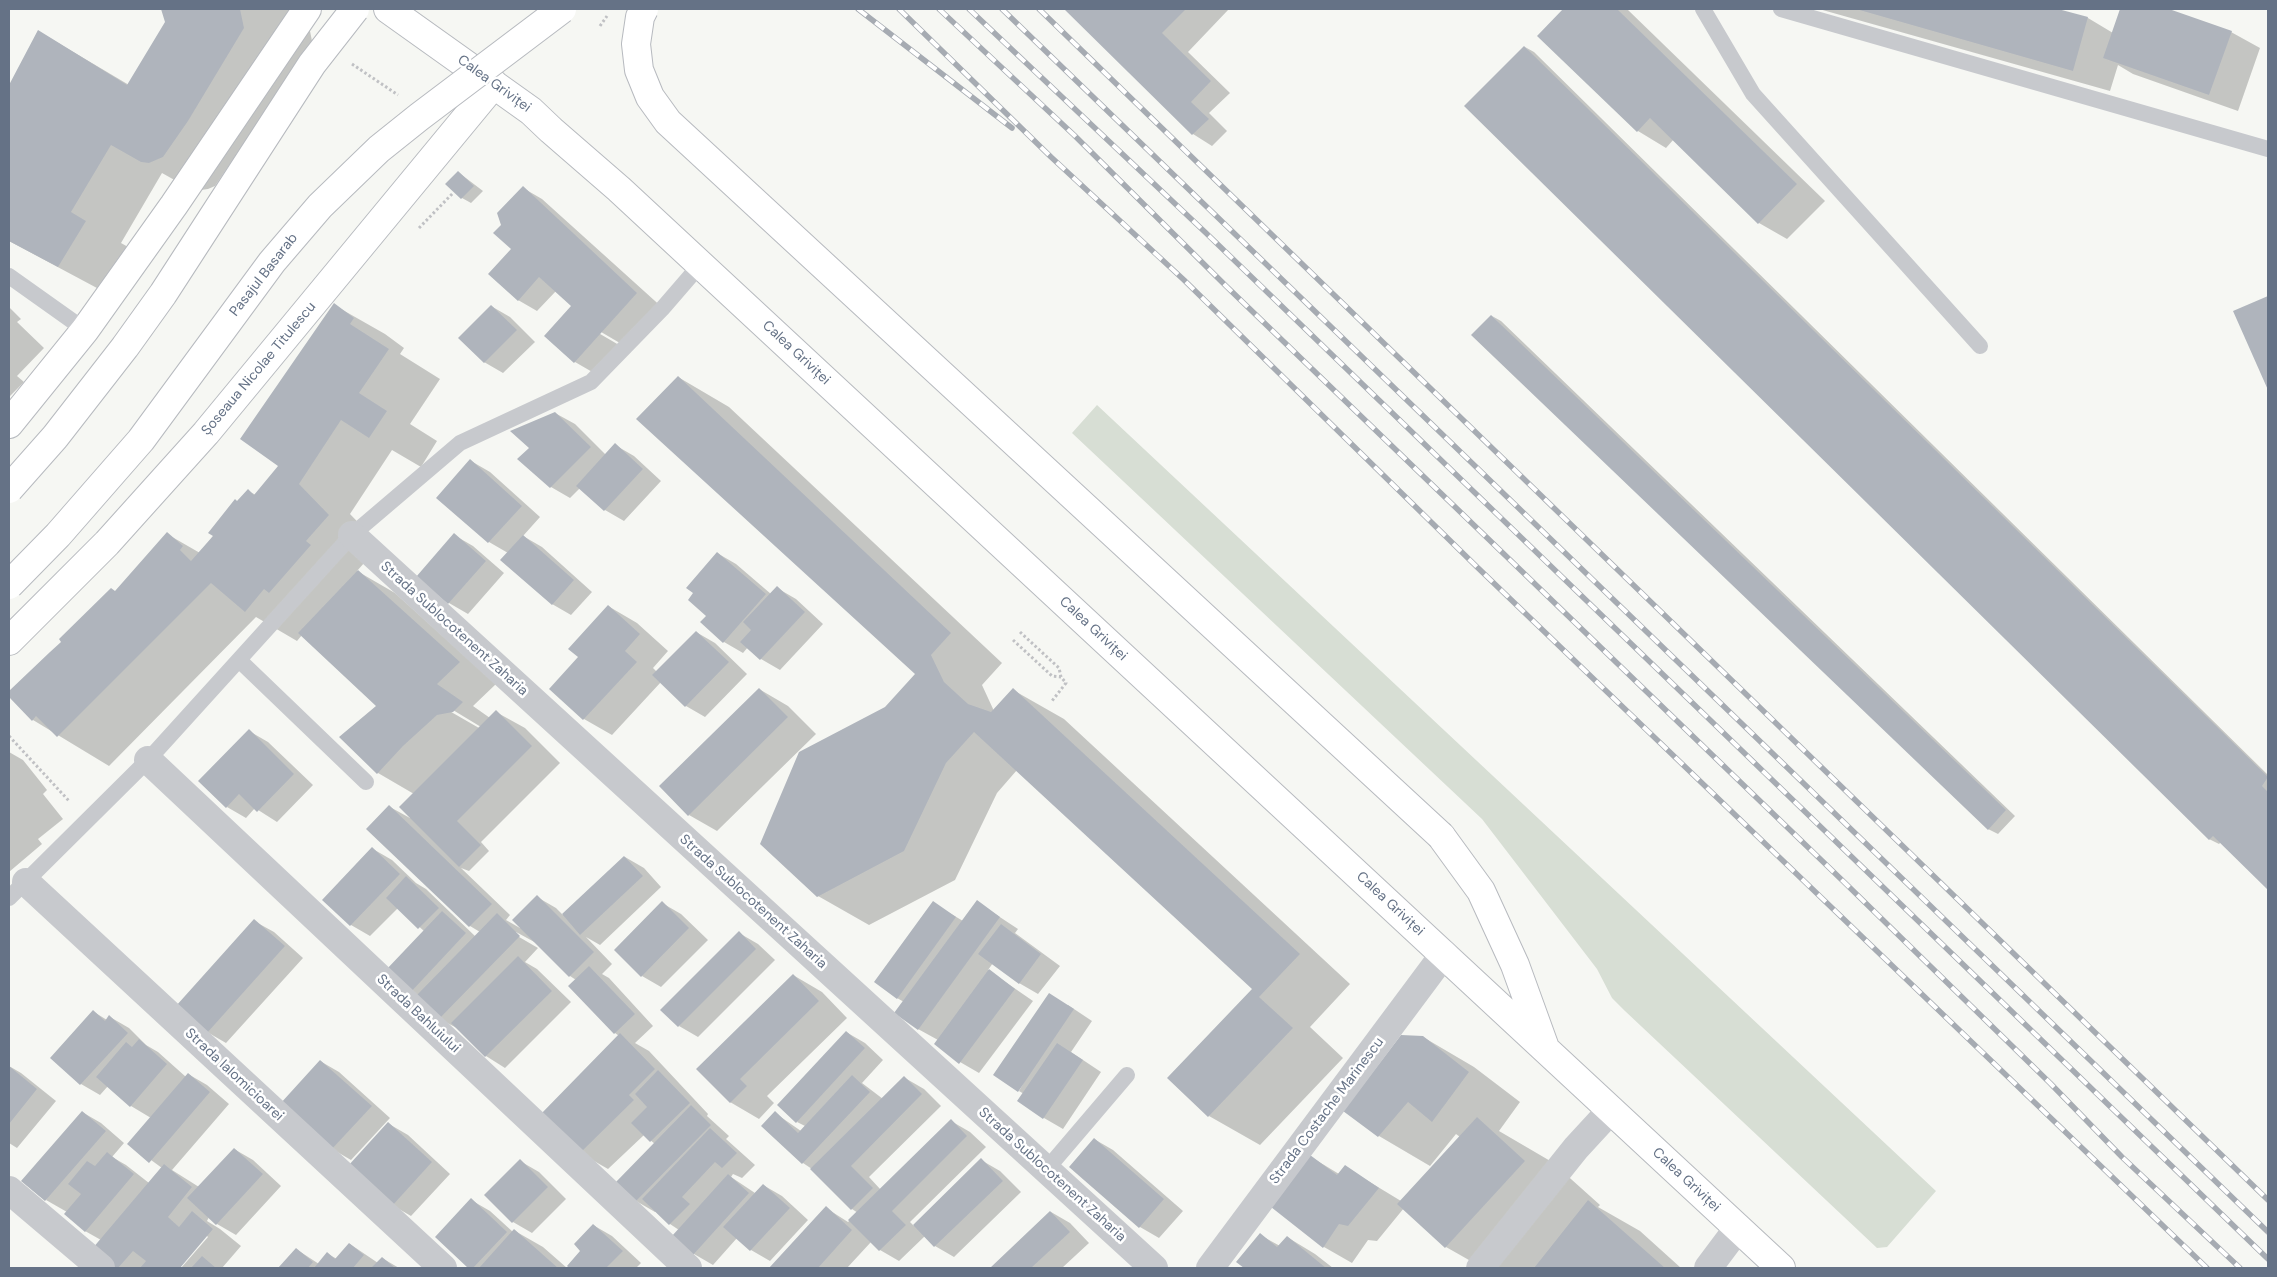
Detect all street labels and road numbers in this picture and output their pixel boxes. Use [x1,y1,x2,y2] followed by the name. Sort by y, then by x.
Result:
[454,52,534,116] street label: Calea Griviței
[226,230,302,320] street label: Pasajul Basarab
[198,299,320,439] street label: Șoseaua Nicolae Titulescu
[759,317,833,389] street label: Calea Griviței
[377,558,531,700] street label: Strada Sublocotenent Zaharia
[1056,593,1130,665] street label: Calea Griviței
[676,831,830,973] street label: Strada Sublocotenent Zaharia
[1353,868,1427,940] street label: Calea Griviței
[373,971,463,1057] street label: Strada Bahluiului
[181,1025,287,1125] street label: Strada Ialomicioarei
[1266,1034,1388,1188] street label: Strada Costache Marinescu
[975,1104,1129,1246] street label: Strada Sublocotenent Zaharia
[1649,1144,1723,1216] street label: Calea Griviței

